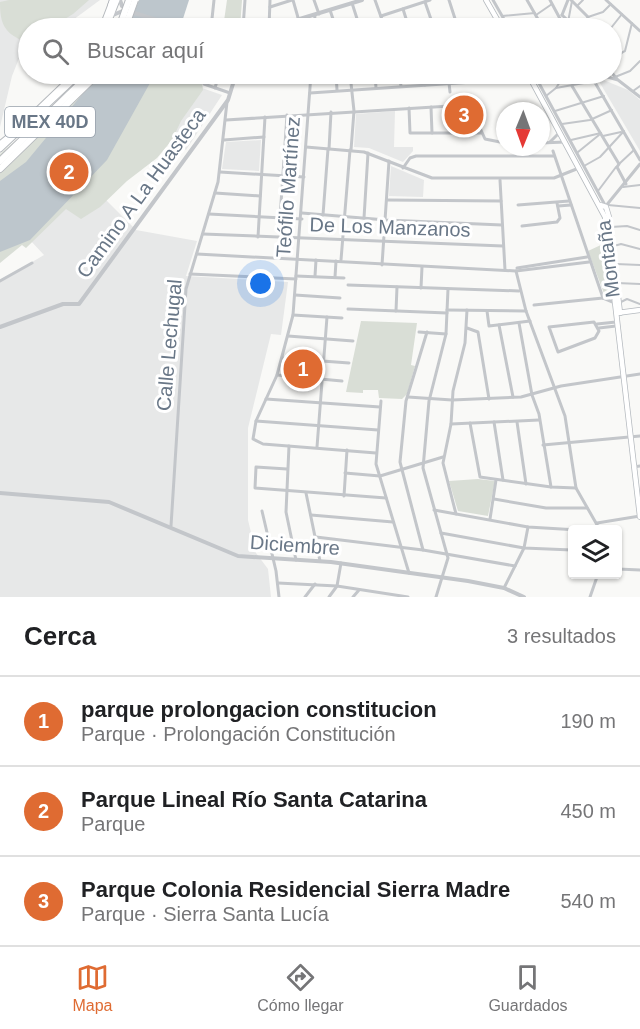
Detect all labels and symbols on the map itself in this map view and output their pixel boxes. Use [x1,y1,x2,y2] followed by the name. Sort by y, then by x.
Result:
[444,92,484,138] pin: 3
[496,102,550,156] north arrow
[72,104,210,282] street label: Camino A La Huasteca
[5,107,95,137] road number: MEX 40D
[272,116,304,258] street label: Teófilo Martínez
[50,150,88,195] pin: 2
[309,213,471,241] street label: De Los Manzanos
[592,218,624,299] street label: Montaña
[246,269,275,298] your location
[152,278,186,412] street label: Calle Lechugal
[284,346,322,392] pin: 1
[249,531,341,559] street label: Diciembre

